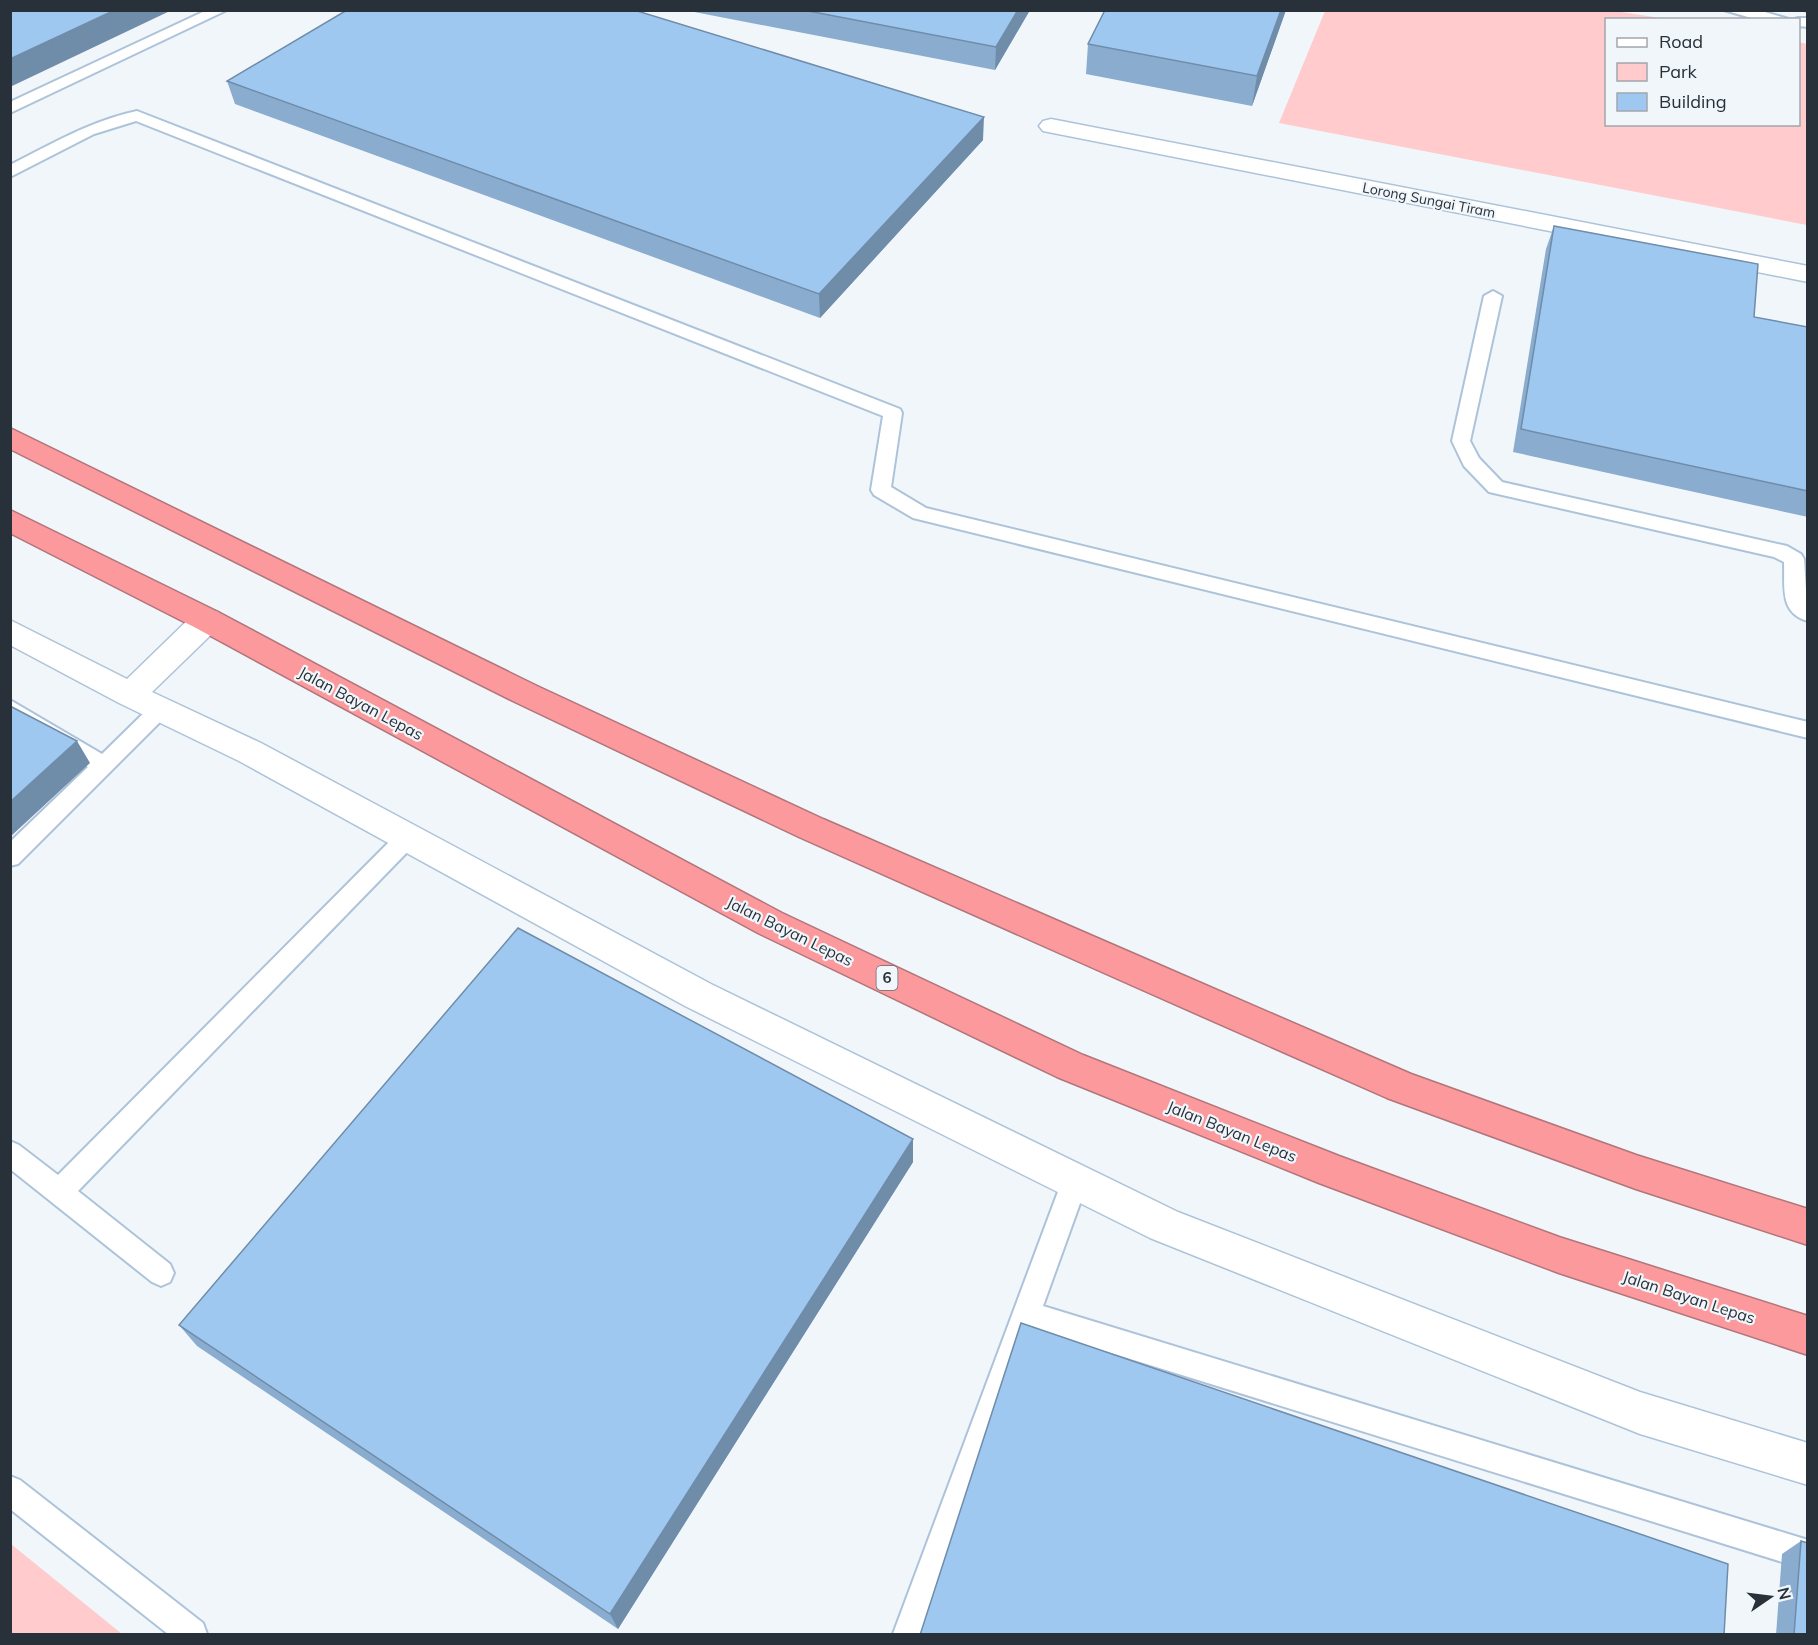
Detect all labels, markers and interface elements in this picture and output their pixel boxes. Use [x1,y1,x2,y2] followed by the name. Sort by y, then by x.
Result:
[1605,18,1800,126] legend
[1659,30,1703,53] text: Road
[1659,60,1698,83] text: Park
[1659,90,1727,113] text: Building
[1361,178,1497,222] street label: Lorong Sungai Tiram
[295,662,427,744] street label: Jalan Bayan Lepas
[724,892,857,970] street label: Jalan Bayan Lepas
[876,966,898,990] road number: 6
[1164,1096,1300,1166] street label: Jalan Bayan Lepas
[1620,1266,1758,1328] street label: Jalan Bayan Lepas
[1740,1567,1800,1627] north arrow
[1773,1585,1796,1602] text: N

